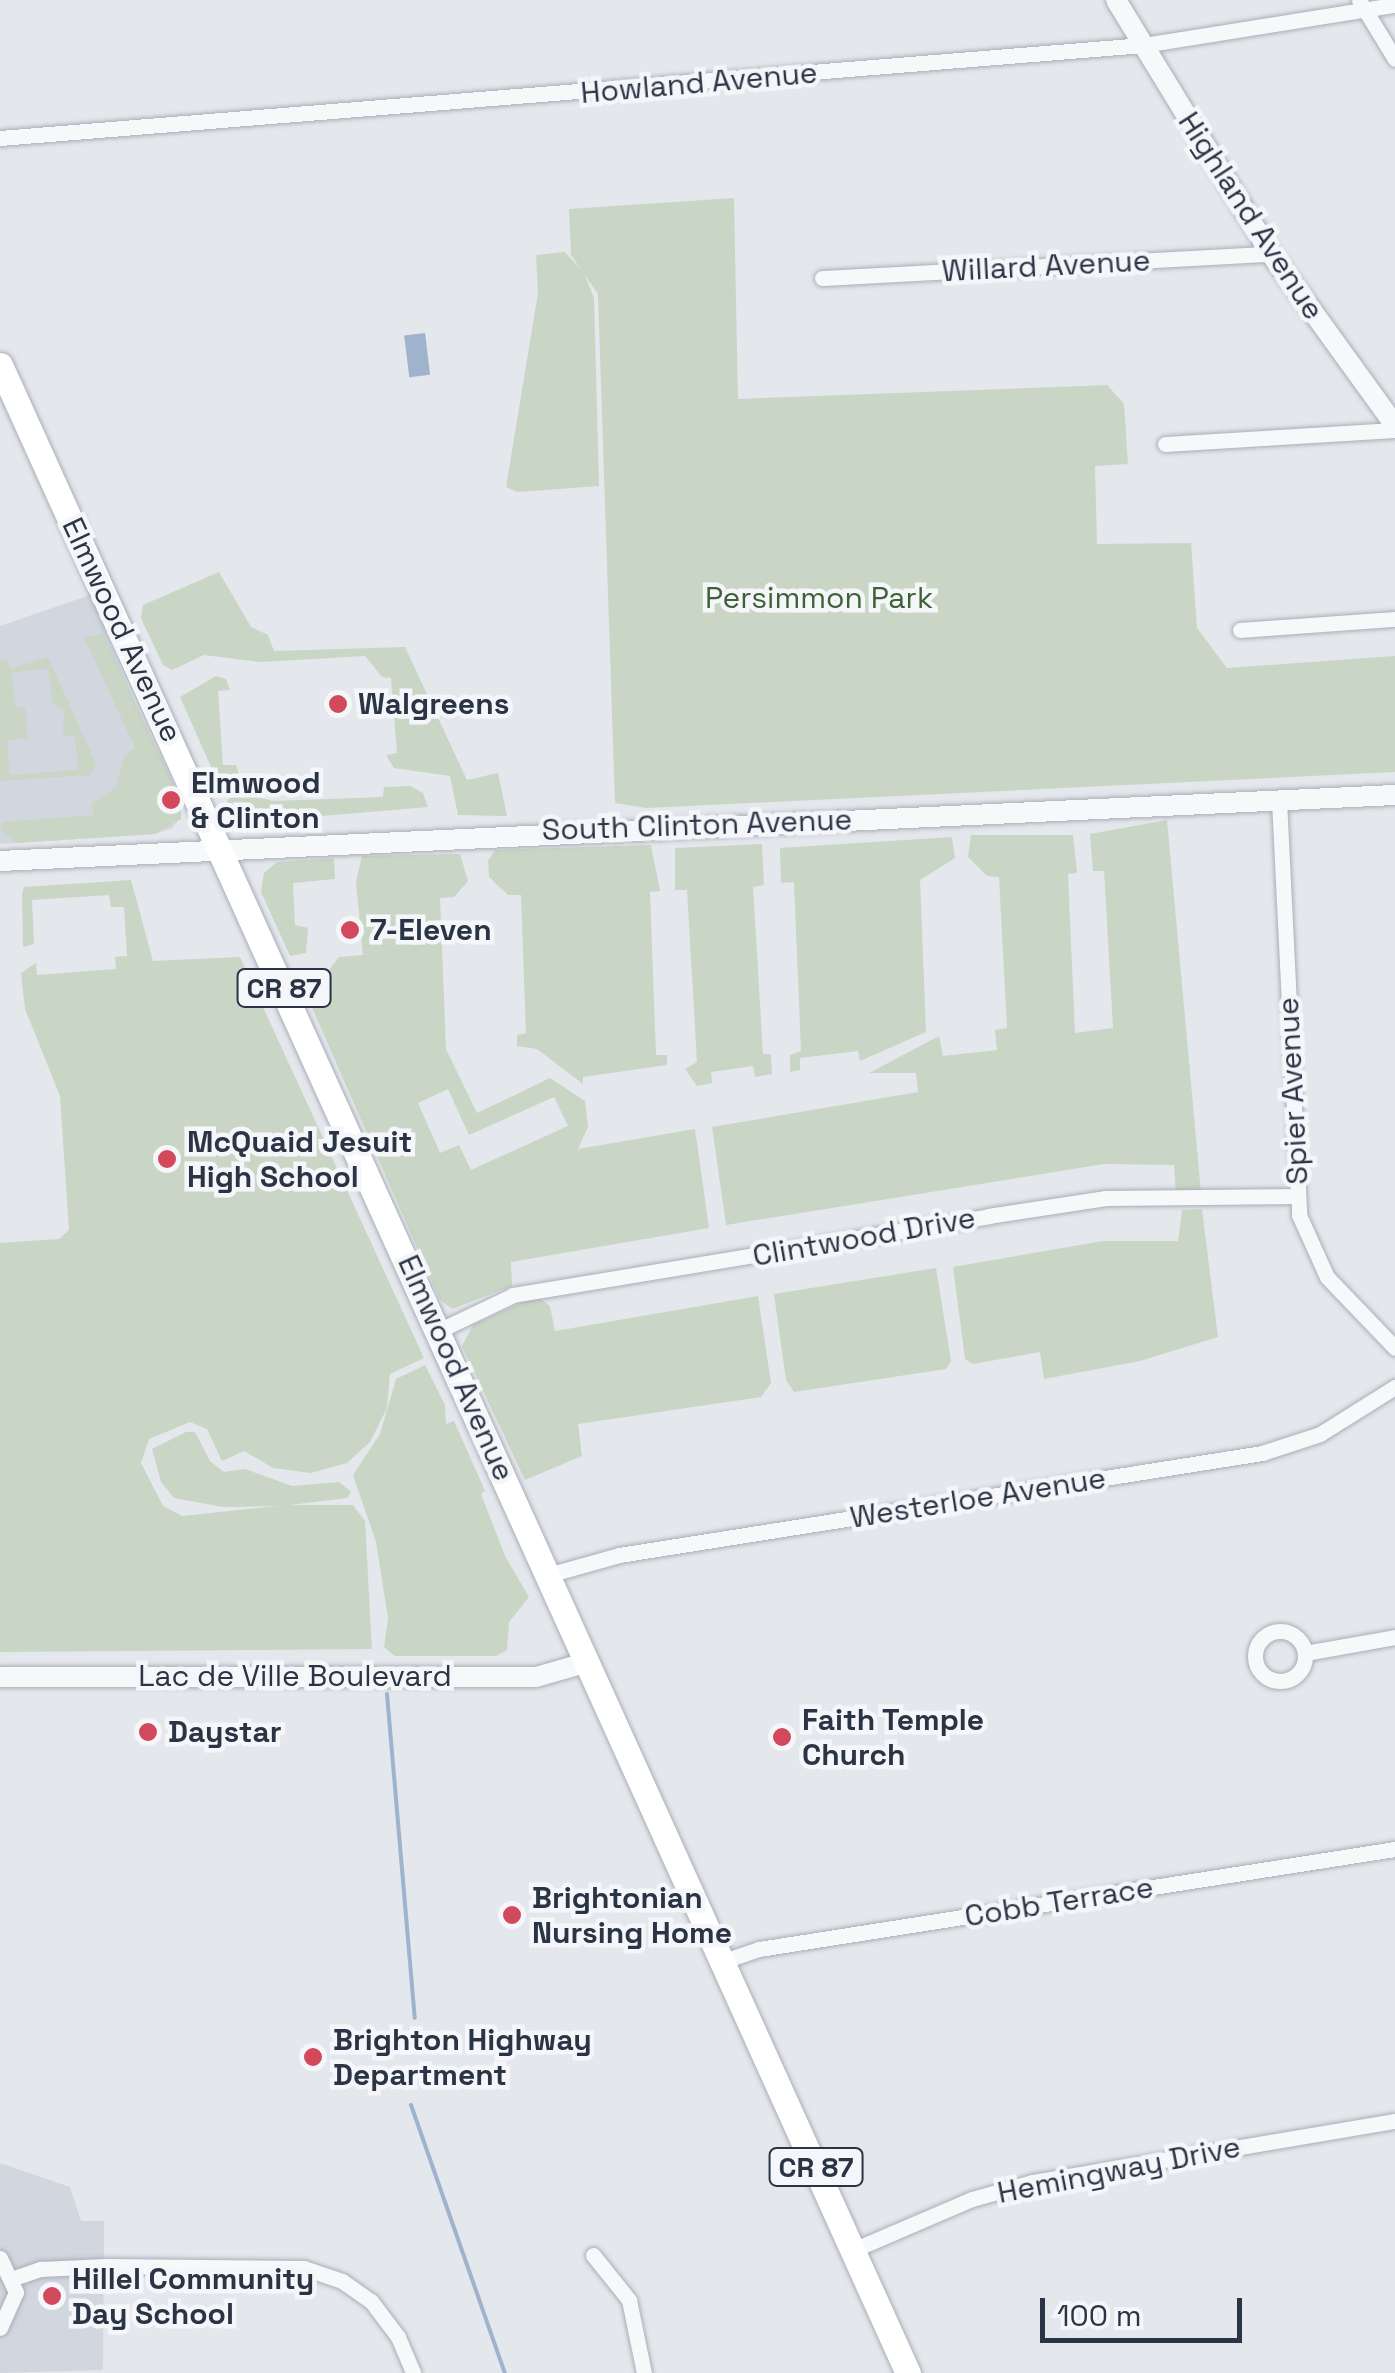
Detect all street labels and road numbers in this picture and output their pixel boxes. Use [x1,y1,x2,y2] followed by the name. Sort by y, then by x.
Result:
[579,55,819,111] street label: Howland Avenue
[1170,105,1332,327] street label: Highland Avenue
[941,243,1151,289] street label: Willard Avenue
[54,512,190,748] street label: Elmwood Avenue
[541,802,853,848] street label: South Clinton Avenue
[236,965,332,1011] road number: CR 87
[1270,996,1316,1186] street label: Spier Avenue
[750,1200,978,1274] street label: Clintwood Drive
[390,1249,522,1487] street label: Elmwood Avenue
[847,1460,1109,1536] street label: Westerloe Avenue
[138,1658,452,1694] street label: Lac de Ville Boulevard
[962,1869,1156,1935] street label: Cobb Terrace
[994,2129,1244,2211] street label: Hemingway Drive
[768,2144,864,2190] road number: CR 87

